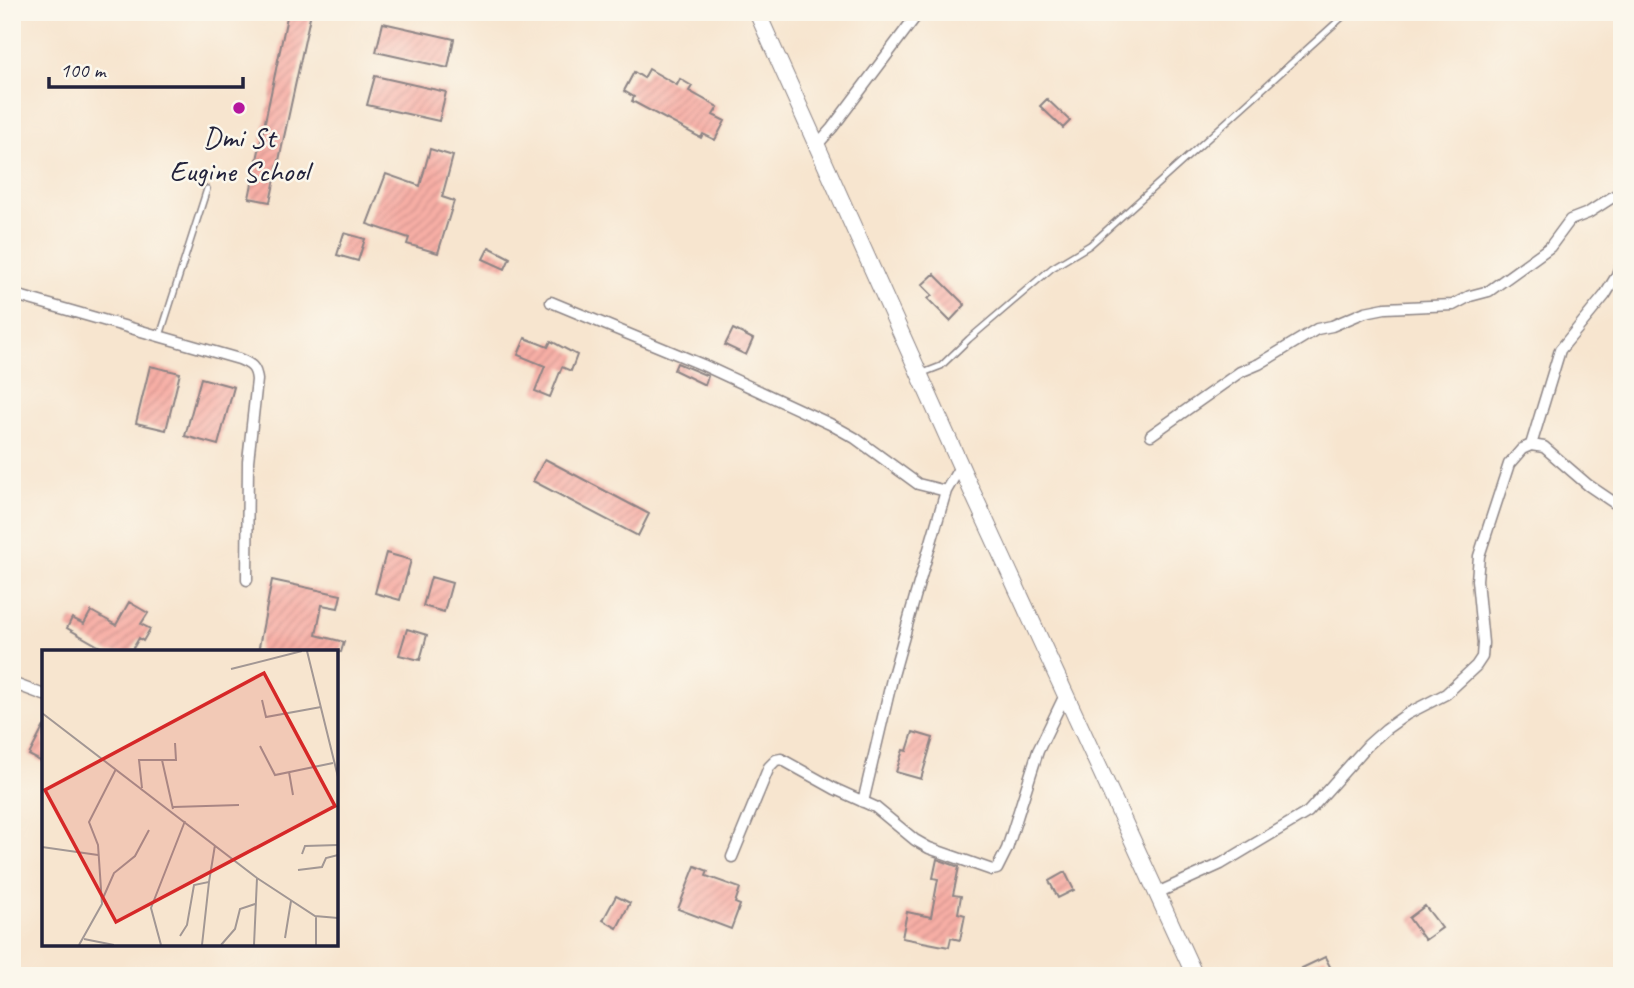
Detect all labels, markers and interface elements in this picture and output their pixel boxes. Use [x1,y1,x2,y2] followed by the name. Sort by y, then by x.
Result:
[49,46,243,90] scale bar
[60,57,107,83] text: 100 m
[231,100,247,116] marker: Dmi St Eugine School
[169,118,314,190] place label: Dmi St Eugine School
[42,650,338,946] inset map

